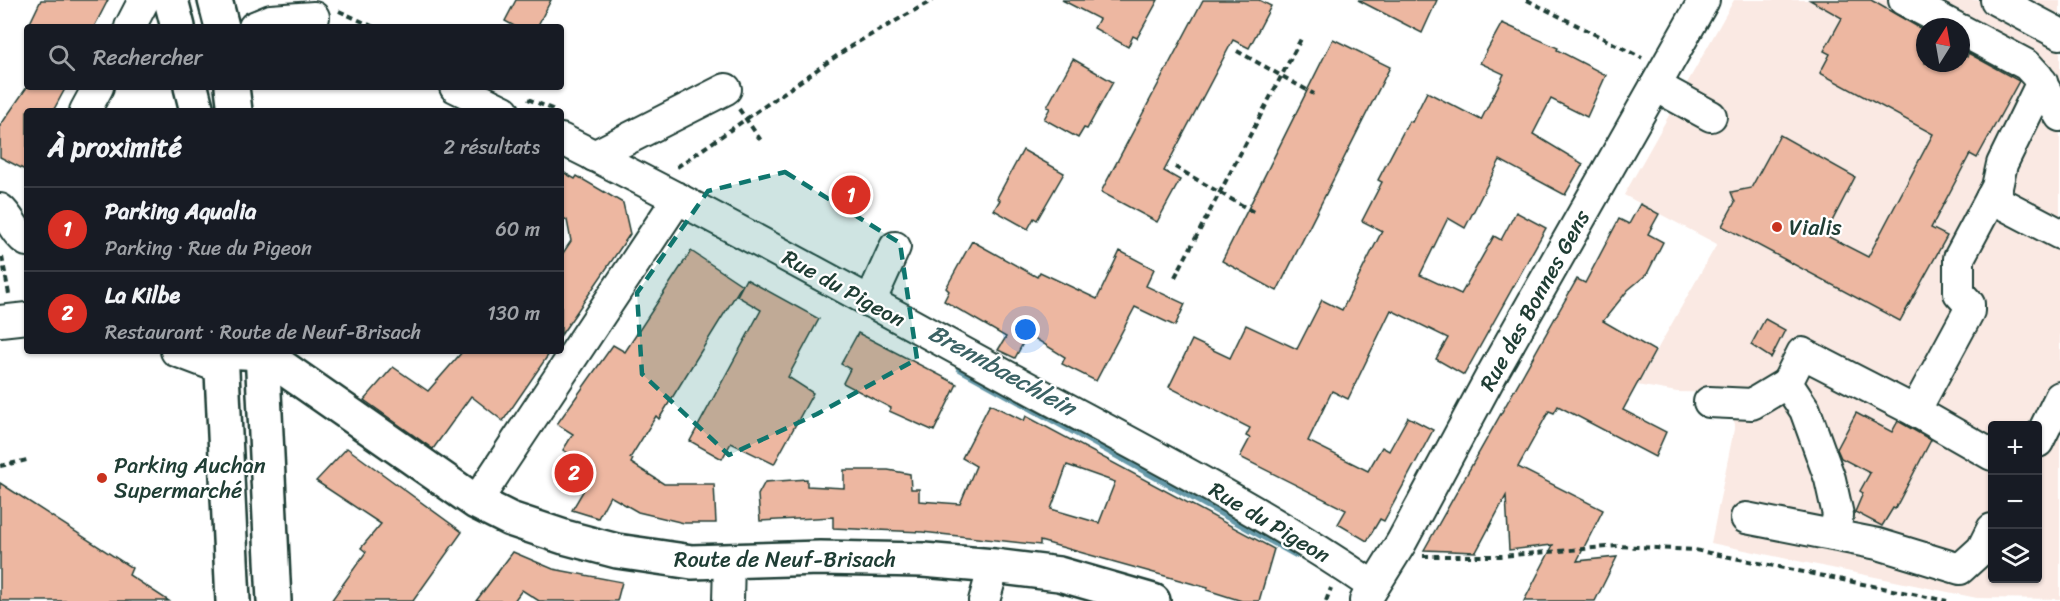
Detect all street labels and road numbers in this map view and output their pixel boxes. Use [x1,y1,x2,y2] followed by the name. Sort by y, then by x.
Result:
[1468,201,1601,398] street label: Rue des Bonnes Gens
[775,238,913,338] street label: Rue du Pigeon
[1201,471,1338,574] street label: Rue du Pigeon
[674,540,896,579] street label: Route de Neuf-Brisach

